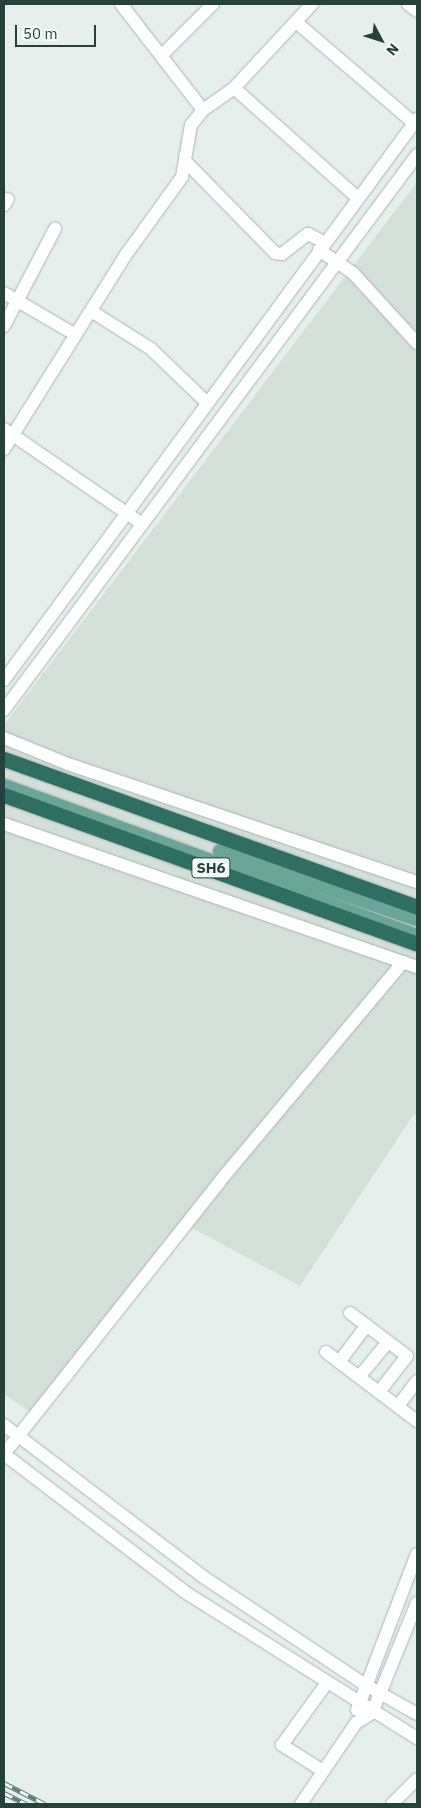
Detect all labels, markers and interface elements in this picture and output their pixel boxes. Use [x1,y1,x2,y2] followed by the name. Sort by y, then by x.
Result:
[18,15,99,47] scale bar
[356,15,406,65] north arrow
[23,24,58,43] text: 50 m
[382,40,403,59] text: N
[191,856,231,880] road number: SH6

